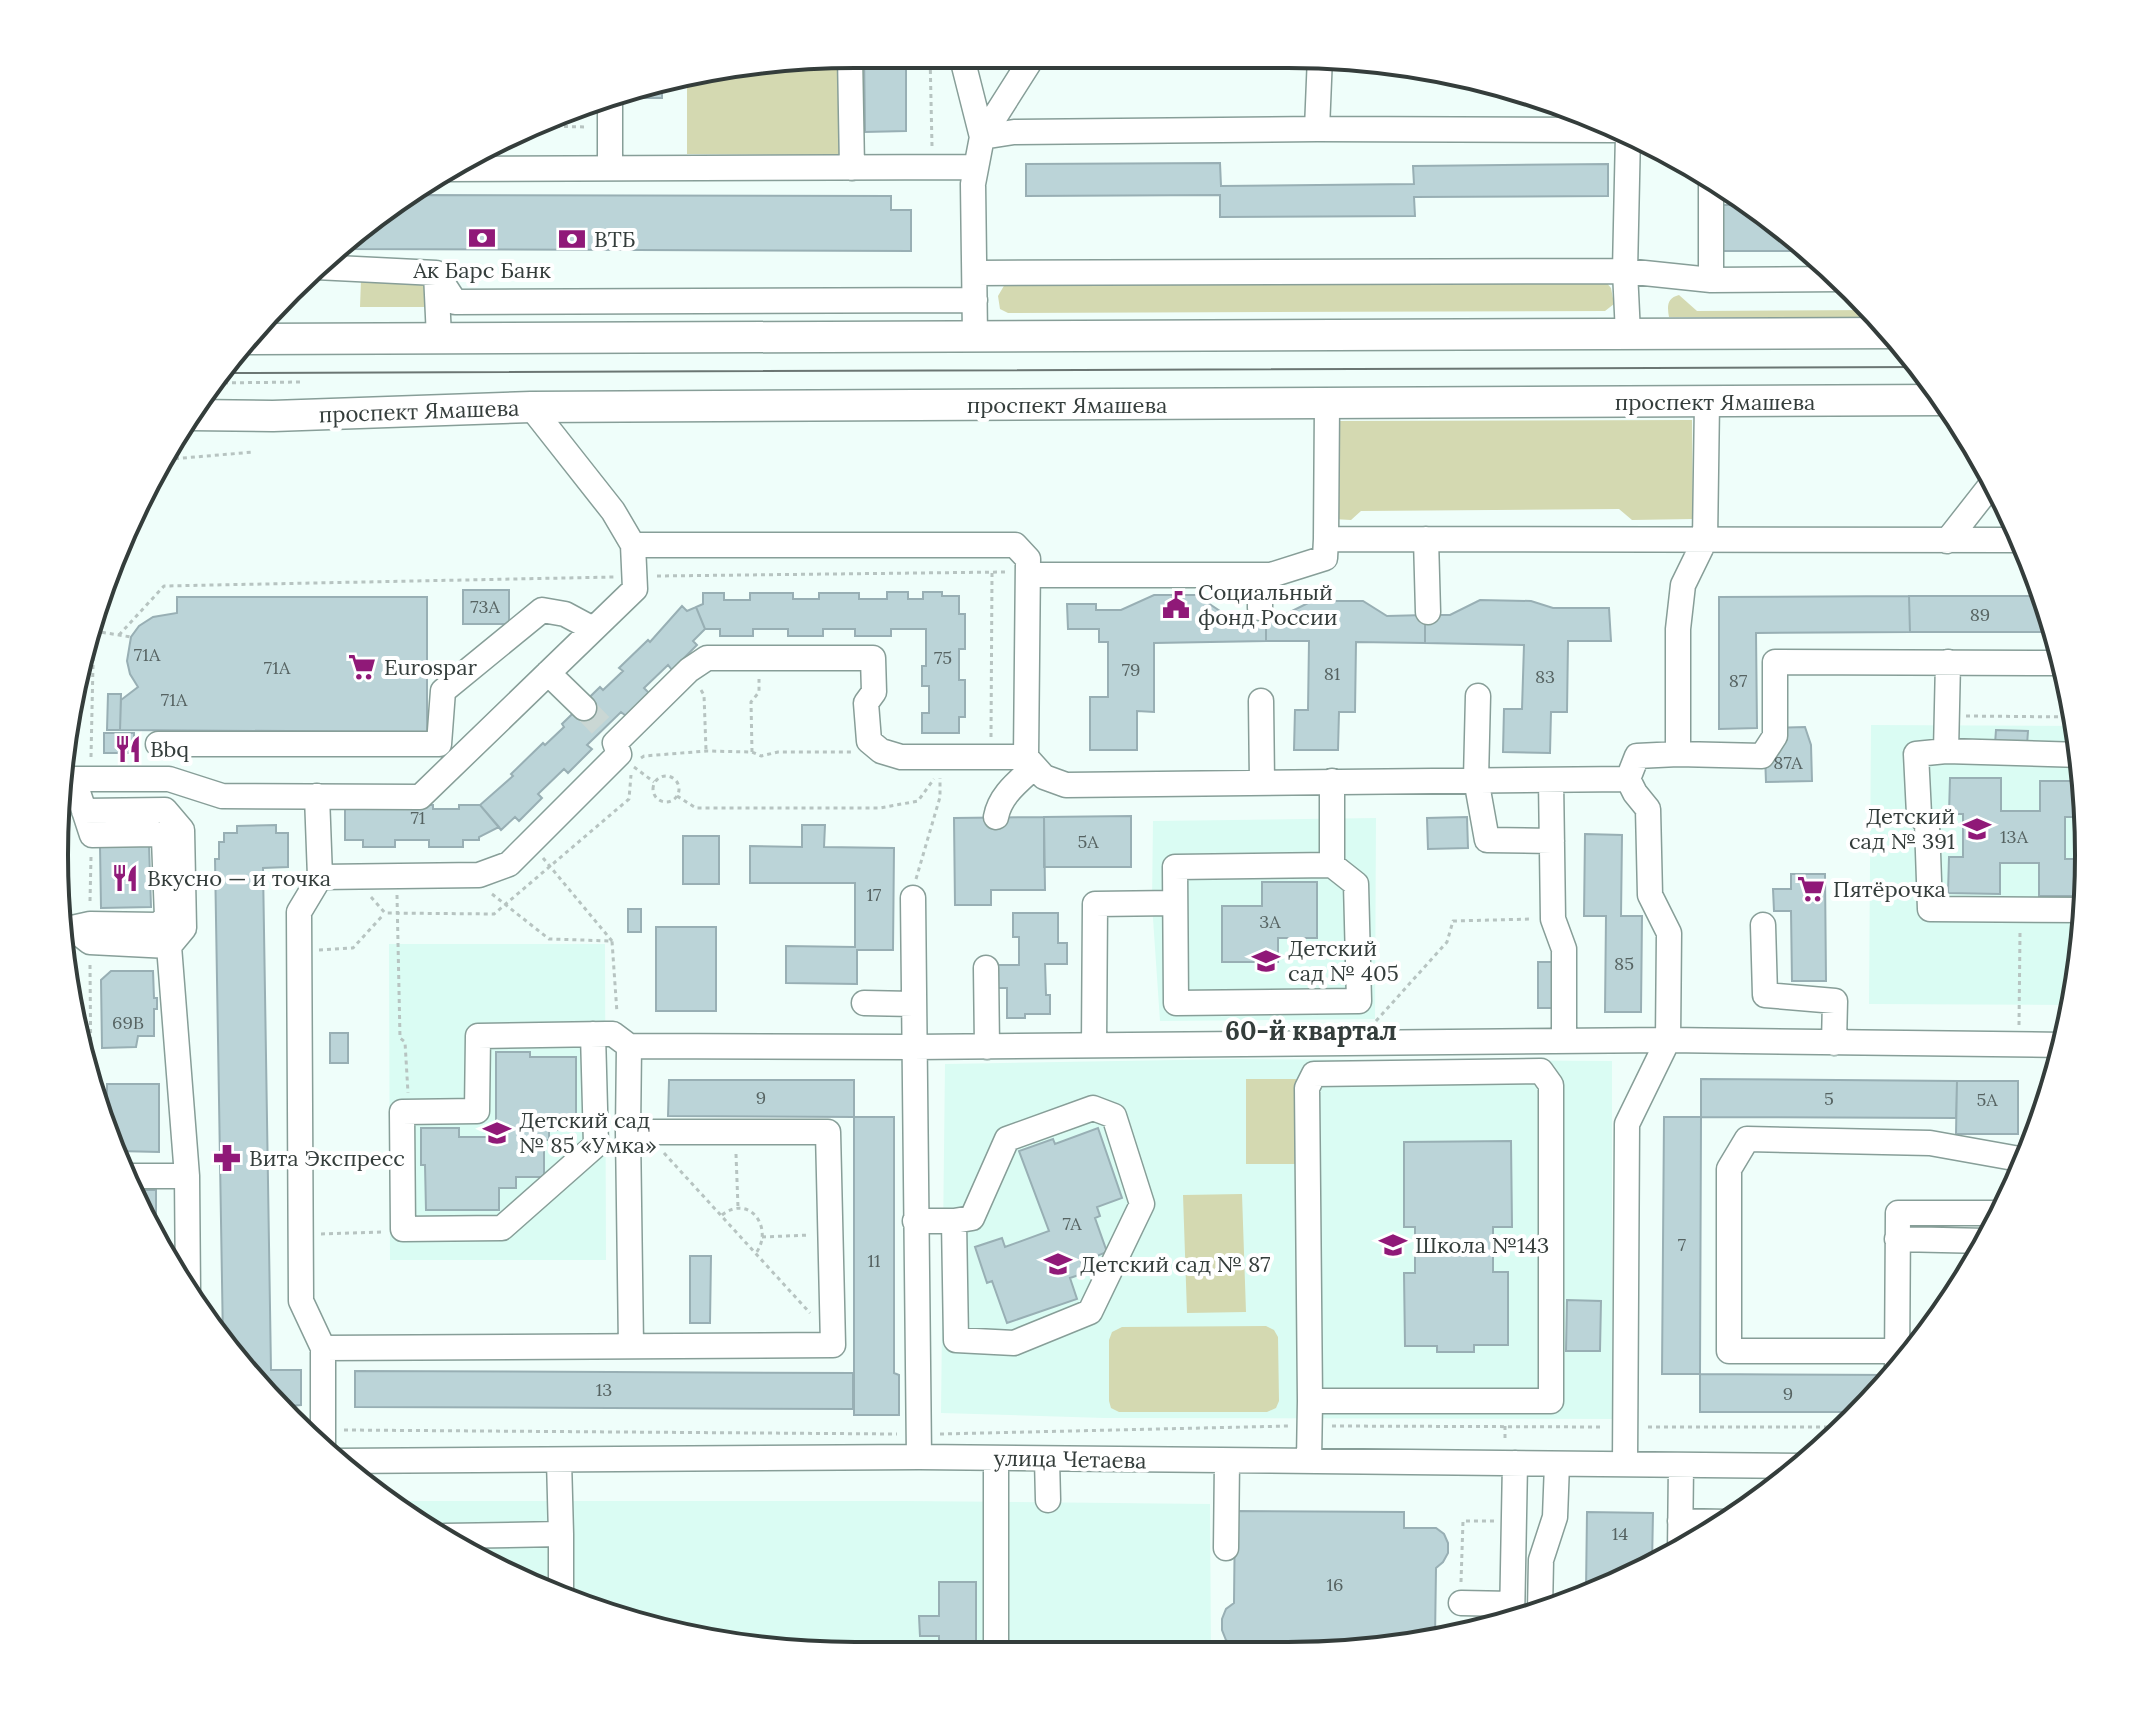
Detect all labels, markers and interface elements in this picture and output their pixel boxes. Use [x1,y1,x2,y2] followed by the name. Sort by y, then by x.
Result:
[467,223,497,253] bank icon: Ак Барс Банк
[557,224,587,254] bank icon: ВТБ
[594,225,635,253] place label: ВТБ
[412,256,551,284] place label: Ак Барс Банк
[1615,388,1815,416] street label: проспект Ямашева
[967,391,1167,419] street label: проспект Ямашева
[318,394,520,428] street label: проспект Ямашева
[1198,578,1338,631] place label: Социальный фонд России
[1161,590,1191,620] public building icon: Социальный фонд России
[470,595,501,618] house number: 73А
[1970,603,1990,626] house number: 89
[134,643,161,666] house number: 71А
[934,646,952,669] house number: 75
[347,652,377,682] supermarket icon: Eurospar
[384,653,478,681] place label: Eurospar
[264,656,291,679] house number: 71А
[1122,658,1140,681] house number: 79
[1324,662,1340,685] house number: 81
[1535,665,1555,688] house number: 83
[1729,669,1747,692] house number: 87
[161,688,188,711] house number: 71А
[113,734,143,764] restaurant icon: Bbq
[150,735,189,763] place label: Bbq
[1773,751,1803,774] house number: 87А
[1849,802,1955,855] place label: Детский сад № 391
[411,806,425,829] house number: 71
[1962,814,1992,844] school or university icon: Детский сад № 391
[2000,825,2029,848] house number: 13А
[1077,830,1099,853] house number: 5А
[110,863,140,893] restaurant icon: Вкусно — и точка
[147,864,331,892] place label: Вкусно — и точка
[1796,874,1826,904] supermarket icon: Пятёрочка
[1833,875,1946,903] place label: Пятёрочка
[867,883,881,906] house number: 17
[1259,910,1281,933] house number: 3А
[1288,934,1399,987] place label: Детский сад № 405
[1251,946,1281,976] school or university icon: Детский сад № 405
[1614,952,1634,975] house number: 85
[112,1011,144,1034] house number: 69В
[1225,1014,1397,1047] district label: 60-й квартал
[756,1086,766,1109] house number: 9
[1824,1087,1834,1110] house number: 5
[1976,1088,1998,1111] house number: 5А
[519,1106,657,1159] place label: Детский сад № 85 «Умка»
[482,1118,512,1148] school or university icon: Детский сад № 85 «Умка»
[212,1143,242,1173] pharmacy icon: Вита Экспресс
[249,1144,405,1172] place label: Вита Экспресс
[1062,1212,1082,1235] house number: 7А
[1378,1230,1408,1260] school or university icon: Школа №143
[1415,1231,1549,1259] place label: Школа №143
[1678,1233,1686,1256] house number: 7
[867,1249,881,1272] house number: 11
[1043,1249,1073,1279] school or university icon: Детский сад № 87
[1080,1250,1270,1278] place label: Детский сад № 87
[596,1378,612,1401] house number: 13
[1783,1382,1793,1405] house number: 9
[993,1444,1147,1474] street label: улица Четаева
[1612,1522,1628,1545] house number: 14
[1327,1573,1343,1596] house number: 16

